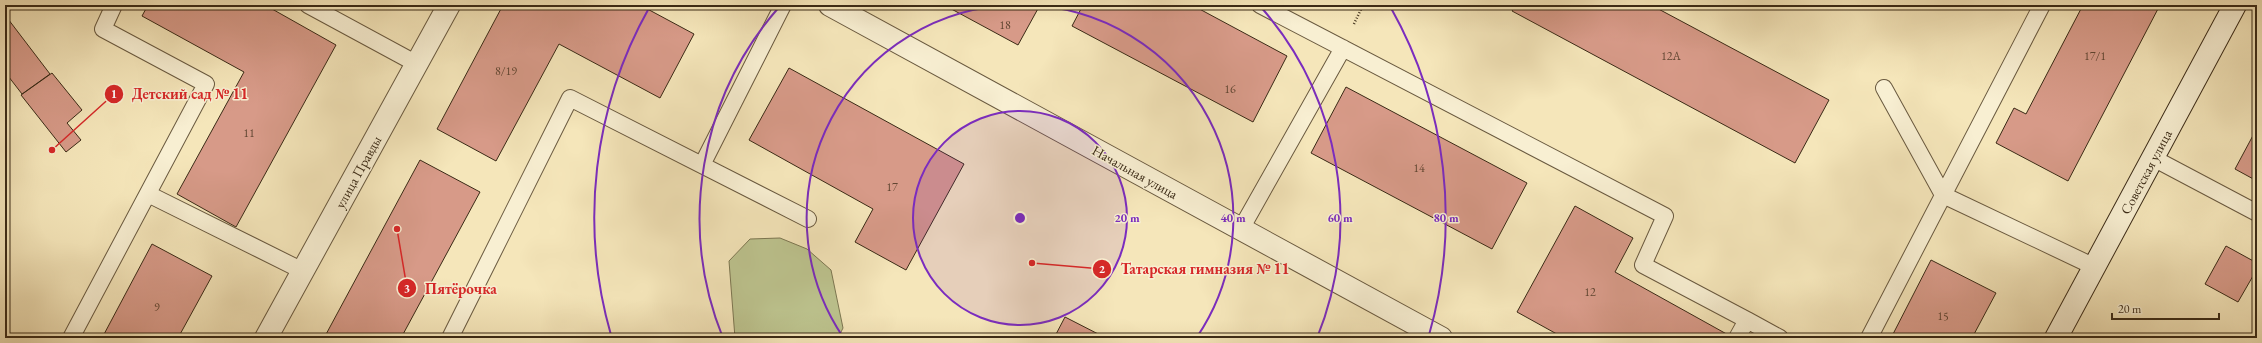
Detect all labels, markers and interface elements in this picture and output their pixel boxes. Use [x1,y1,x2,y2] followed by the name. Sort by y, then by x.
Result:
[999,17,1011,33] house number: 18
[1661,48,1682,64] house number: 12А
[2084,48,2106,64] house number: 17/1
[495,63,517,79] house number: 8/19
[104,81,256,108] callout: Детский сад № 11
[1224,81,1236,97] house number: 16
[132,84,248,103] text: Детский сад № 11
[111,86,117,102] text: 1
[243,125,255,141] house number: 11
[2116,126,2176,217] street label: Советская улица
[331,132,386,211] street label: улица Правды
[1089,141,1181,203] street label: Начальная улица
[1413,160,1425,176] house number: 14
[886,179,898,195] house number: 17
[1114,210,1140,226] text: 20 m
[1220,210,1246,226] text: 40 m
[1327,210,1353,226] text: 60 m
[1433,210,1459,226] text: 80 m
[1013,211,1027,225] centre of rings
[1092,255,1297,282] callout: Татарская гимназия № 11
[1121,259,1289,278] text: Татарская гимназия № 11
[1099,261,1106,277] text: 2
[397,275,505,302] callout: Пятёрочка
[425,279,497,298] text: Пятёрочка
[404,280,410,296] text: 3
[1584,284,1596,300] house number: 12
[2112,295,2219,321] scale bar
[154,299,160,315] house number: 9
[2118,301,2142,317] text: 20 m
[1937,308,1949,324] house number: 15

